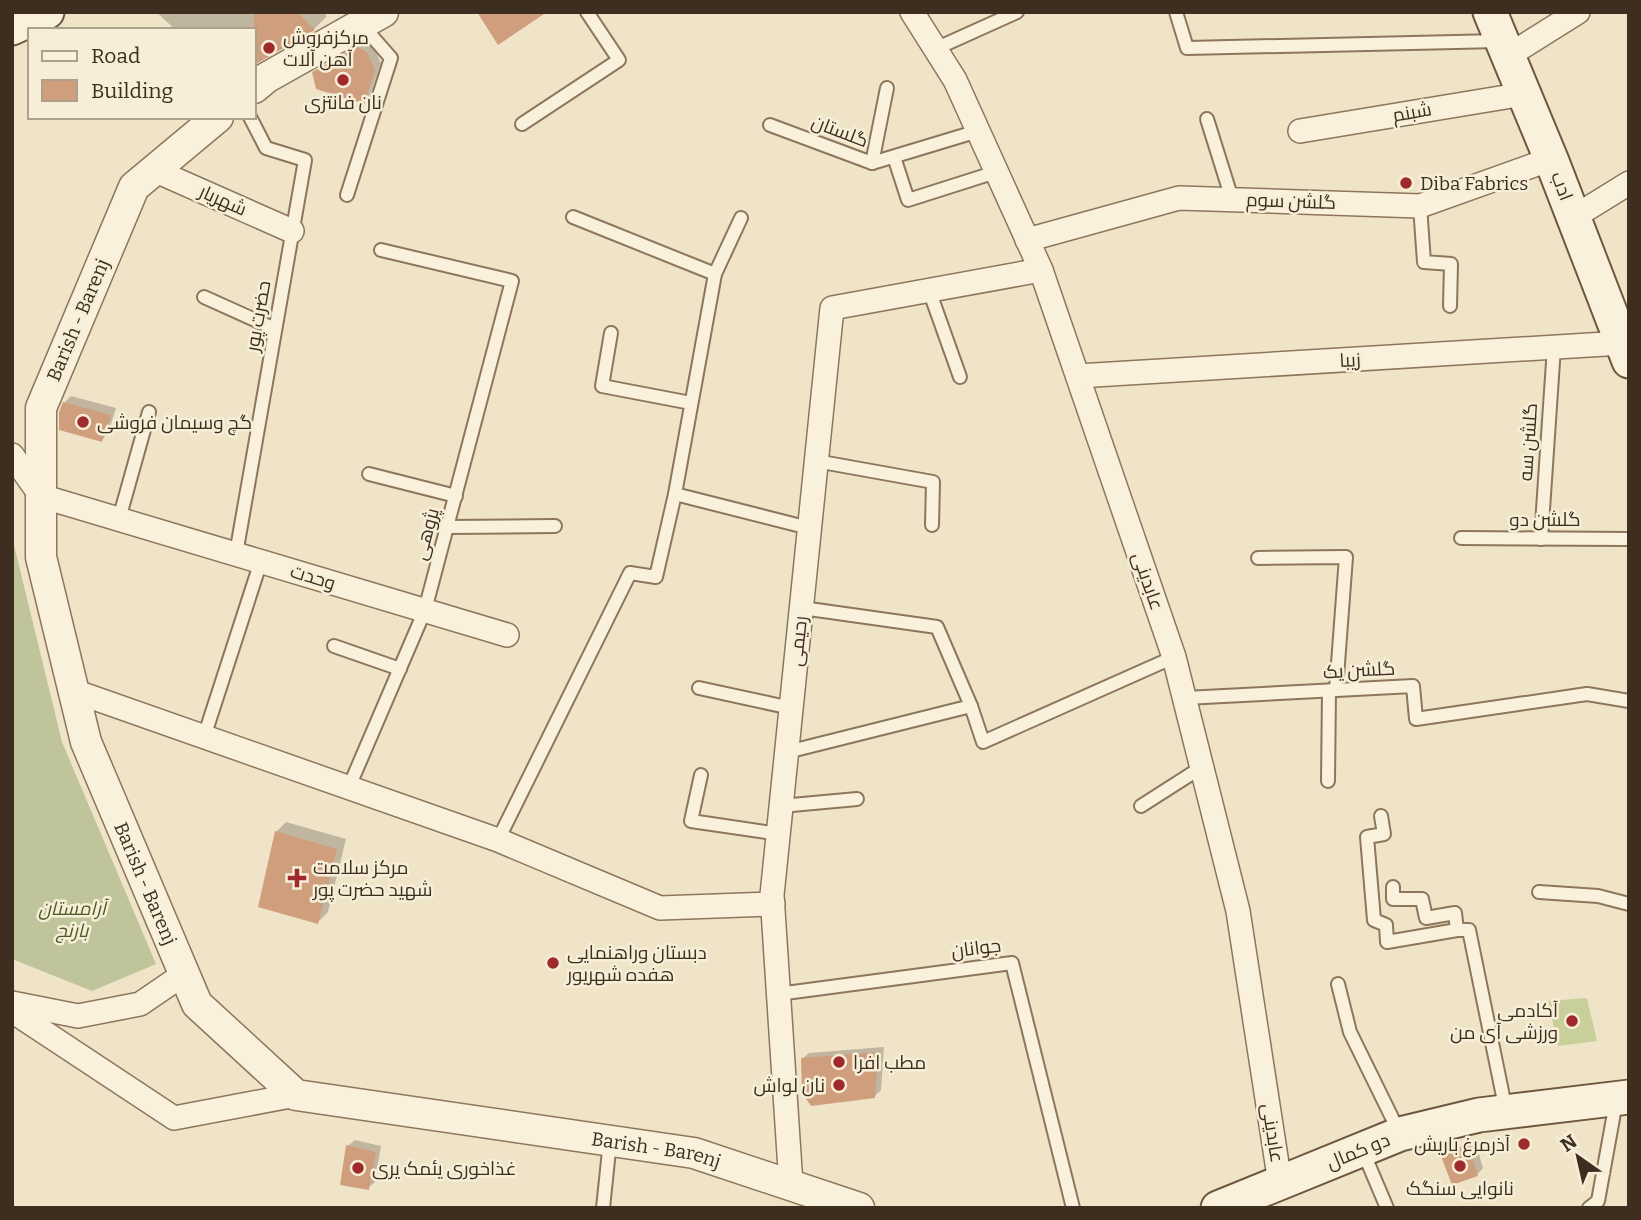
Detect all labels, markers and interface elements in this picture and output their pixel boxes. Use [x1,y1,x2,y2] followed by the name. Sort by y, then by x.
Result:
[283,26,369,71] place label: مرکزفروش آهن آلات
[28,28,256,119] legend
[261,40,277,56] marker: مرکزفروش آهن آلات
[91,43,140,69] text: Road
[335,72,351,88] marker: نان فانتزی
[91,78,174,104] text: Building
[304,91,382,114] place label: نان فانتزی
[1391,97,1434,129] street label: شبنم
[808,110,872,152] street label: گلستان
[1546,168,1578,204] street label: ادب
[1420,172,1528,195] place label: Diba Fabrics
[1398,175,1414,191] marker: Diba Fabrics
[195,179,250,221] street label: شهریار
[1245,188,1337,216] street label: گلشن سوم
[42,255,114,385] street label: Barish - Barenj
[240,279,277,354] street label: حضرت پور
[1339,348,1361,372] street label: زیبا
[1514,402,1542,482] street label: گلشن سه
[97,411,252,436] place label: گچ وسیمان فروشی
[75,414,91,430] marker: گچ وسیمان فروشی
[408,505,445,563] street label: پژوهی
[1509,508,1581,531] street label: گلشن دو
[1127,549,1169,613] street label: عابدینی
[288,559,338,595] street label: وحدت
[784,615,812,667] street label: رحیمی
[1322,657,1396,683] street label: گلشن یک
[110,818,182,948] street label: Barish - Barenj
[312,856,432,902] place label: مرکز سلامت شهید حضرت پور
[287,868,307,888] marker: مرکز سلامت شهید حضرت پور
[38,897,110,944] park label: آرامستان بارنج
[950,934,1002,962] street label: جوانان
[566,941,707,986] place label: دبستان وراهنمایی هفده شهریور
[545,955,561,971] marker: دبستان وراهنمایی هفده شهریور
[1450,999,1558,1044] place label: آکادمی ورزشی آی من
[1564,1013,1580,1029] marker: آکادمی ورزشی آی من
[853,1051,926,1074] place label: مطب افرا
[831,1054,847,1070] marker: مطب افرا
[754,1074,825,1097] place label: نان لواش
[831,1077,847,1093] marker: نان لواش
[1257,1102,1289,1164] street label: عابدینی
[1543,1122,1613,1192] north arrow
[590,1127,724,1173] street label: Barish - Barenj
[1323,1128,1393,1174] street label: دو کمال
[1556,1130,1582,1157] text: N
[1414,1133,1510,1158] place label: آذرمرغ باریش
[1516,1136,1532,1152] marker: آذرمرغ باریش
[372,1157,516,1180] place label: غذاخوری یئمک یری
[1452,1158,1468,1174] marker: نانوایی سنگک
[350,1160,366,1176] marker: غذاخوری یئمک یری
[1406,1177,1514,1200] place label: نانوایی سنگک

